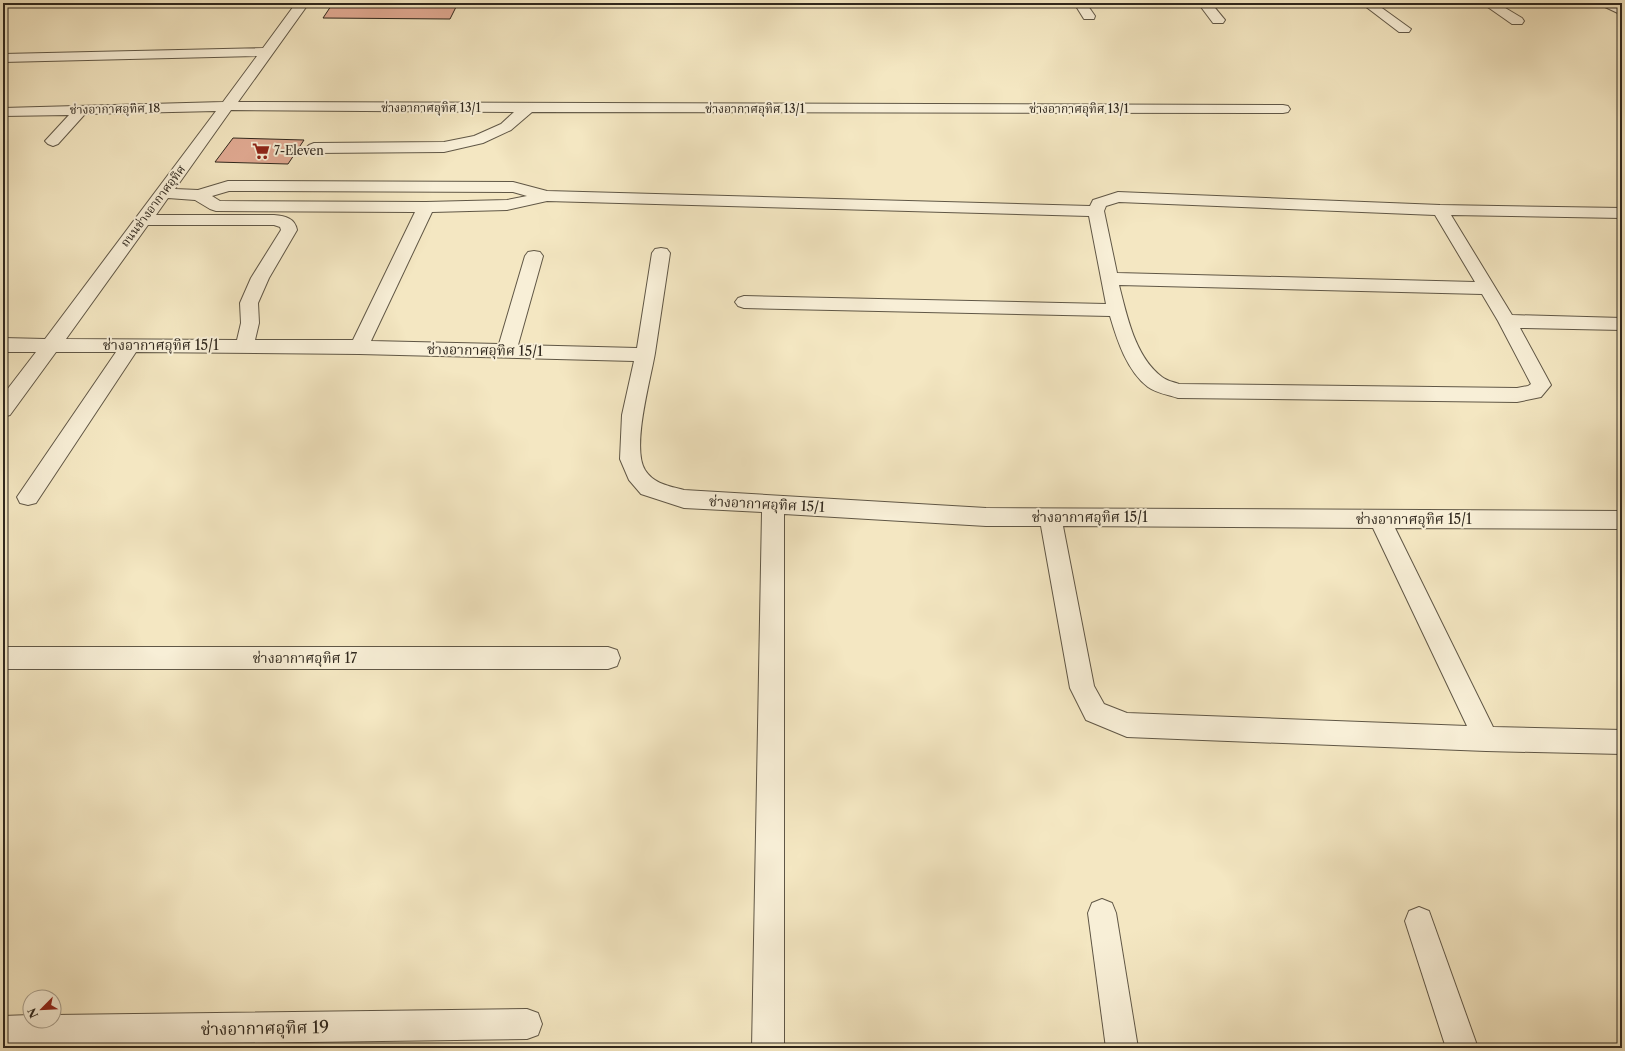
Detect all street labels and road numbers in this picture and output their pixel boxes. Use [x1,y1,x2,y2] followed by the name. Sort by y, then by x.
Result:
[69,100,161,118] street label: ช่างอากาศอุทิศ 18
[381,100,481,116] street label: ช่างอากาศอุทิศ 13/1
[705,101,805,117] street label: ช่างอากาศอุทิศ 13/1
[1029,101,1129,117] street label: ช่างอากาศอุทิศ 13/1
[117,162,189,250] street label: ถนนช่างอากาศอุทิศ
[103,336,219,354] street label: ช่างอากาศอุทิศ 15/1
[427,340,543,360] street label: ช่างอากาศอุทิศ 15/1
[709,492,825,516] street label: ช่างอากาศอุทิศ 15/1
[1032,508,1148,526] street label: ช่างอากาศอุทิศ 15/1
[1356,510,1472,528] street label: ช่างอากาศอุทิศ 15/1
[253,649,357,667] street label: ช่างอากาศอุทิศ 17
[201,1017,329,1041] street label: ช่างอากาศอุทิศ 19

